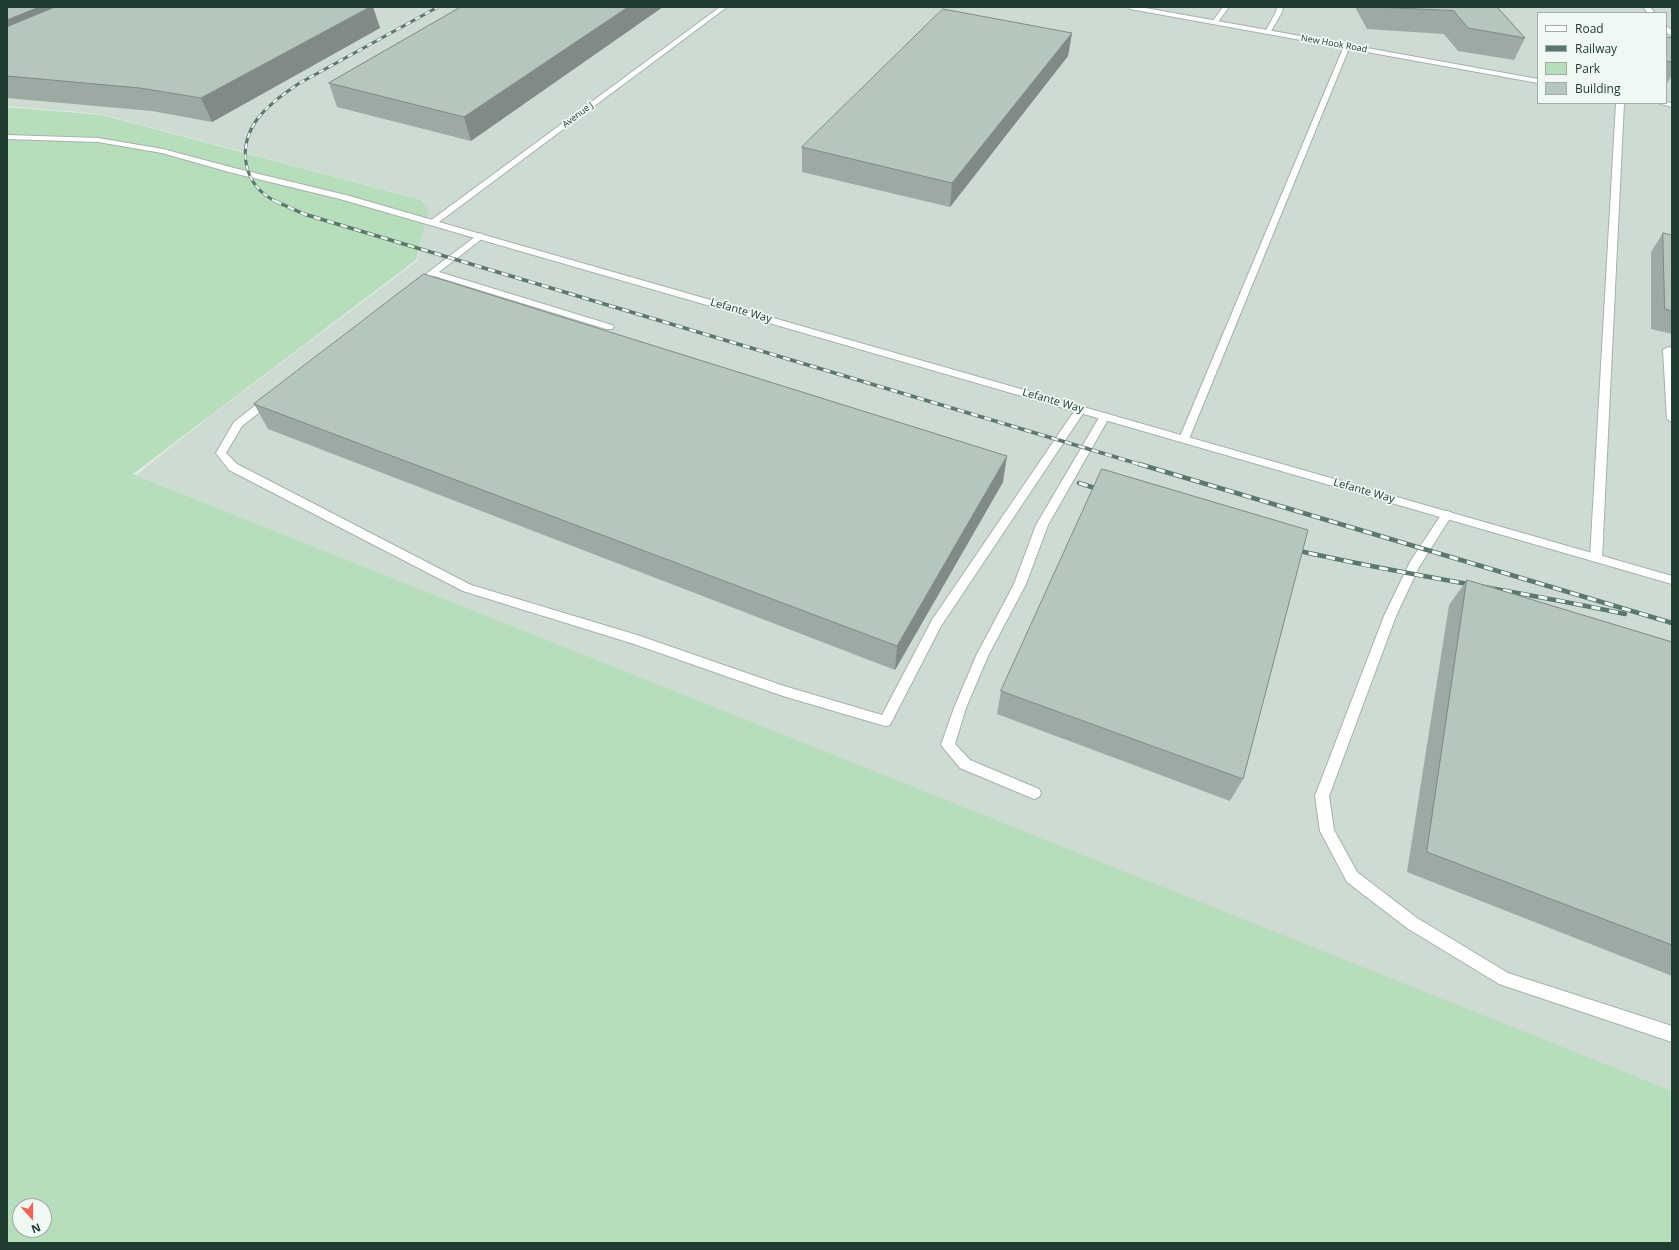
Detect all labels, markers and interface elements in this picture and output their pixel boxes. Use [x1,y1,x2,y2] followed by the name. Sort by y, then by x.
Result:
[1537,12,1667,104] legend
[1575,20,1604,37] text: Road
[1300,33,1368,55] street label: New Hook Road
[1575,40,1617,57] text: Railway
[1575,60,1600,77] text: Park
[1575,80,1620,97] text: Building
[560,100,596,130] street label: Avenue J
[709,296,773,326] street label: Lefante Way
[1021,386,1085,416] street label: Lefante Way
[1332,476,1396,506] street label: Lefante Way
[12,1198,52,1238] north arrow
[29,1220,43,1237] text: N

